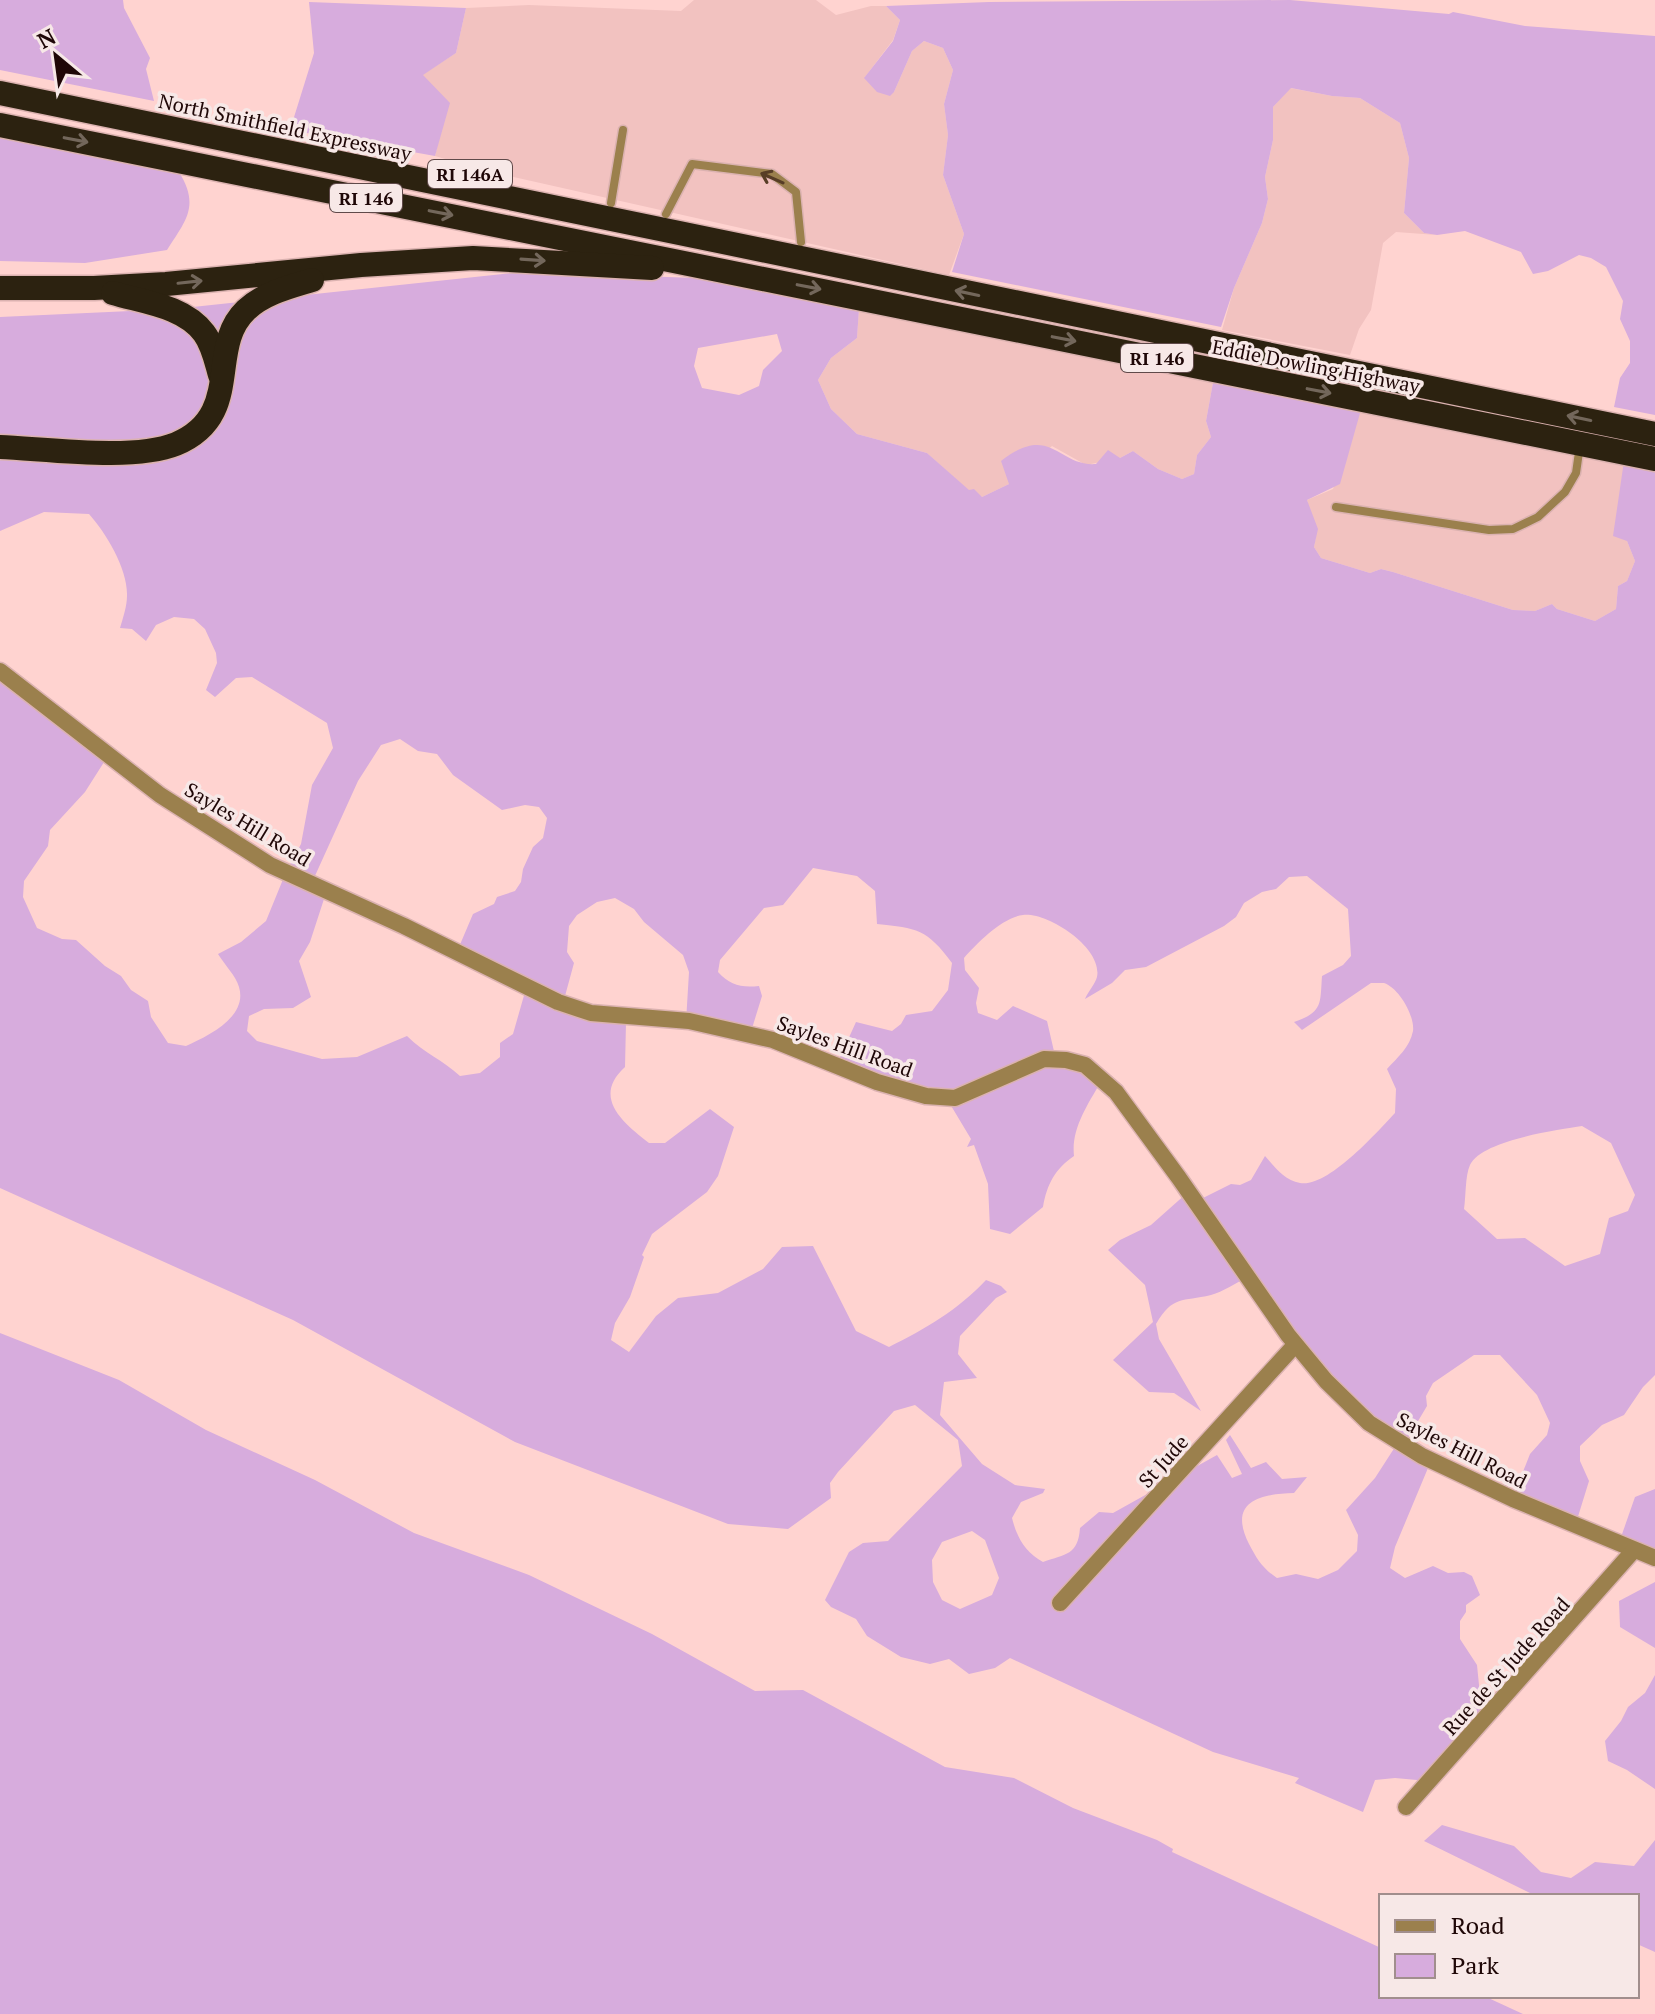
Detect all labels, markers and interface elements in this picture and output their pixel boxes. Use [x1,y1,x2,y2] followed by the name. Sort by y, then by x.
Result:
[16,16,96,96] north arrow
[32,21,61,55] text: N
[156,87,415,167] street label: North Smithfield Expressway
[63,133,89,148] one-way arrow
[428,160,512,188] road number: RI 146A
[760,170,785,185] one-way arrow
[330,184,402,212] road number: RI 146
[428,207,453,222] one-way arrow
[519,253,546,268] one-way arrow
[176,274,203,289] one-way arrow
[796,281,822,296] one-way arrow
[955,285,981,300] one-way arrow
[1051,332,1076,347] one-way arrow
[1210,333,1423,400] street label: Eddie Dowling Highway
[1121,344,1193,372] road number: RI 146
[1306,384,1331,399] one-way arrow
[1566,410,1592,425] one-way arrow
[180,776,316,872] street label: Sayles Hill Road
[773,1009,917,1083] street label: Sayles Hill Road
[1392,1406,1532,1494] street label: Sayles Hill Road
[1132,1429,1194,1493] street label: St Jude
[1437,1591,1575,1741] street label: Rue de St Jude Road
[1379,1894,1639,1998] legend
[1451,1909,1505,1941] text: Road
[1451,1949,1500,1981] text: Park

